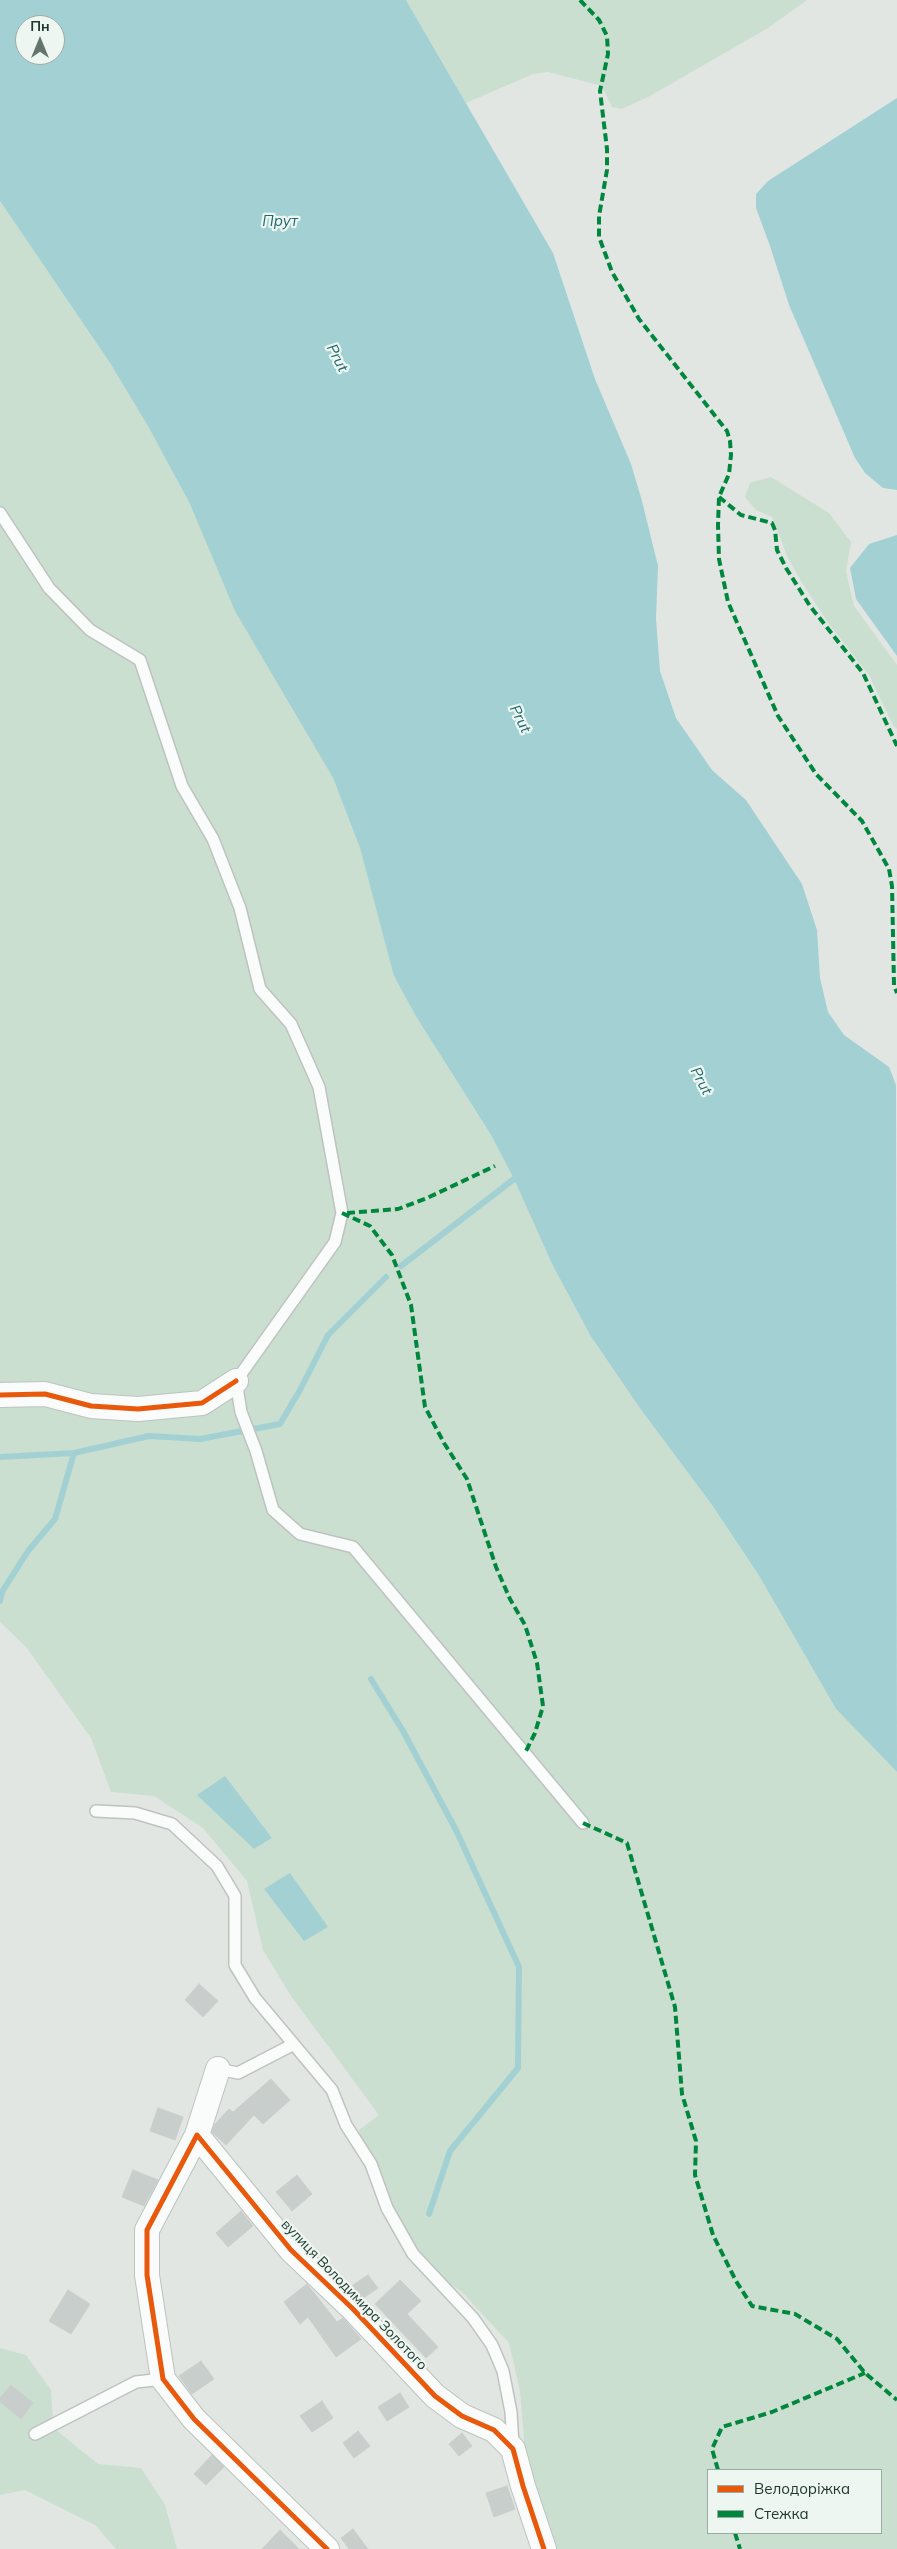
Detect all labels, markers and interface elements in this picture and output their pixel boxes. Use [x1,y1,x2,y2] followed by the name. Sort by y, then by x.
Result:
[15,15,65,65] north arrow
[30,17,50,35] text: Пн
[262,212,298,230] water label: Прут
[322,341,352,375] water label: Prut
[506,702,534,736] water label: Prut
[686,1064,716,1098] water label: Prut
[277,2216,431,2374] street label: вулиця Володимира Золотого
[707,2469,882,2534] legend
[754,2479,850,2498] text: Велодоріжка
[754,2504,809,2523] text: Стежка

